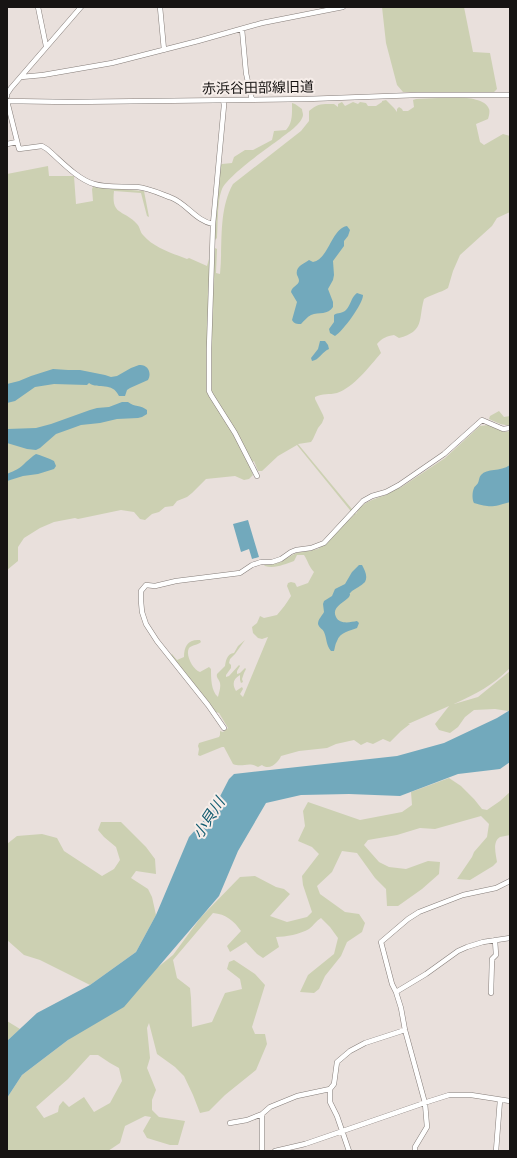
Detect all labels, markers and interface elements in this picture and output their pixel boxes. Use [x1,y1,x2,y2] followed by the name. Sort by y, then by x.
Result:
[202,80,314,98] street label: 赤浜谷田部線旧道
[190,793,231,843] water label: 小貝川

